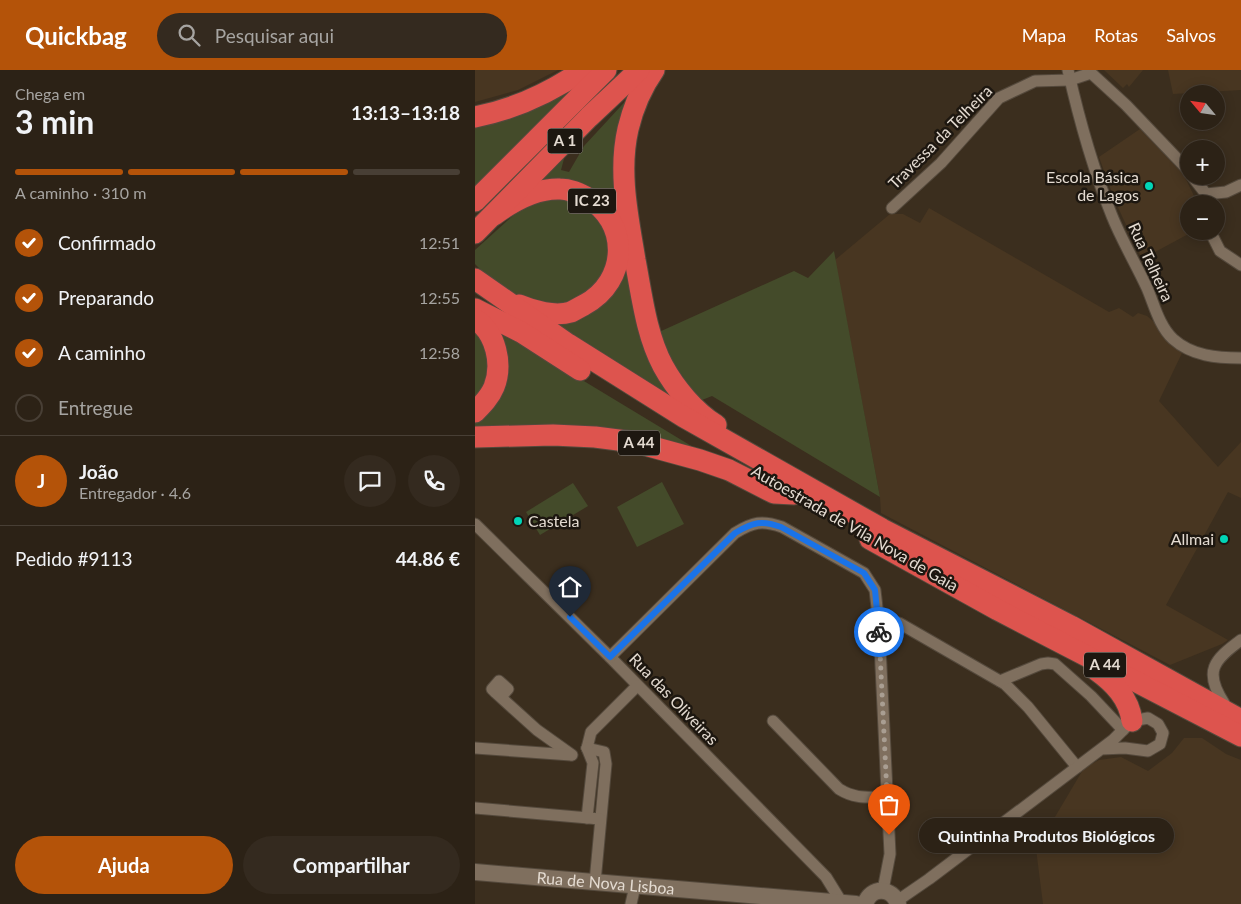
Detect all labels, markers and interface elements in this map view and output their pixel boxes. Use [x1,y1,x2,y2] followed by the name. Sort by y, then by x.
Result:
[157,13,507,58] search box
[25,21,127,50] text: Quickbag
[175,21,203,49] icon: search
[215,24,334,47] text: Pesquisar aqui
[1022,24,1066,46] text: Mapa
[1094,24,1138,46] text: Rotas
[1166,24,1216,46] text: Salvos
[884,81,995,192] street label: Travessa da Telheira
[15,84,85,103] text: Chega em
[1180,85,1225,130] north arrow
[1180,85,1225,240] map controls
[351,101,460,124] text: 13:13–13:18
[15,102,94,141] text: 3 min
[547,128,583,154] road number: A 1
[1180,140,1225,185] button: +
[1046,167,1139,204] place label: Escola Básica de Lagos
[1143,180,1155,192] marker: Escola Básica de Lagos
[15,183,146,202] text: A caminho · 310 m
[568,188,616,214] road number: IC 23
[1180,195,1225,240] button: −
[1125,219,1178,304] street label: Rua Telheira
[15,229,43,257] icon: check
[58,231,156,254] text: Confirmado
[419,233,460,252] text: 12:51
[15,284,43,312] icon: check
[58,286,154,309] text: Preparando
[419,288,460,307] text: 12:55
[15,339,43,367] icon: check
[58,341,146,364] text: A caminho
[419,343,460,362] text: 12:58
[58,396,133,419] text: Entregue
[618,430,660,456] road number: A 44
[344,455,396,507] button: chat
[408,455,460,507] button: phone
[79,460,118,483] text: João
[749,461,962,595] street label: Autoestrada de Vila Nova de Gaia
[37,469,45,492] text: J
[79,483,191,502] text: Entregador · 4.6
[528,511,579,530] place label: Castela
[512,515,524,527] marker: Castela
[1171,529,1214,548] place label: Allmai
[1218,533,1230,545] marker: Allmai
[15,547,133,570] text: Pedido #9113
[396,547,460,570] text: 44.86 €
[549,566,591,617] pin
[556,573,584,601] icon: home
[854,607,904,657] courier
[865,618,893,646] icon: bike
[626,649,723,748] street label: Rua das Oliveiras
[1084,652,1126,678] road number: A 44
[868,784,910,835] pin
[875,791,903,819] icon: bag
[919,818,1174,852] callout: Quintinha Produtos Biológicos
[938,826,1155,845] text: Quintinha Produtos Biológicos
[15,836,233,894] button: Ajuda
[243,836,460,894] button: Compartilhar
[536,867,675,898] street label: Rua de Nova Lisboa

